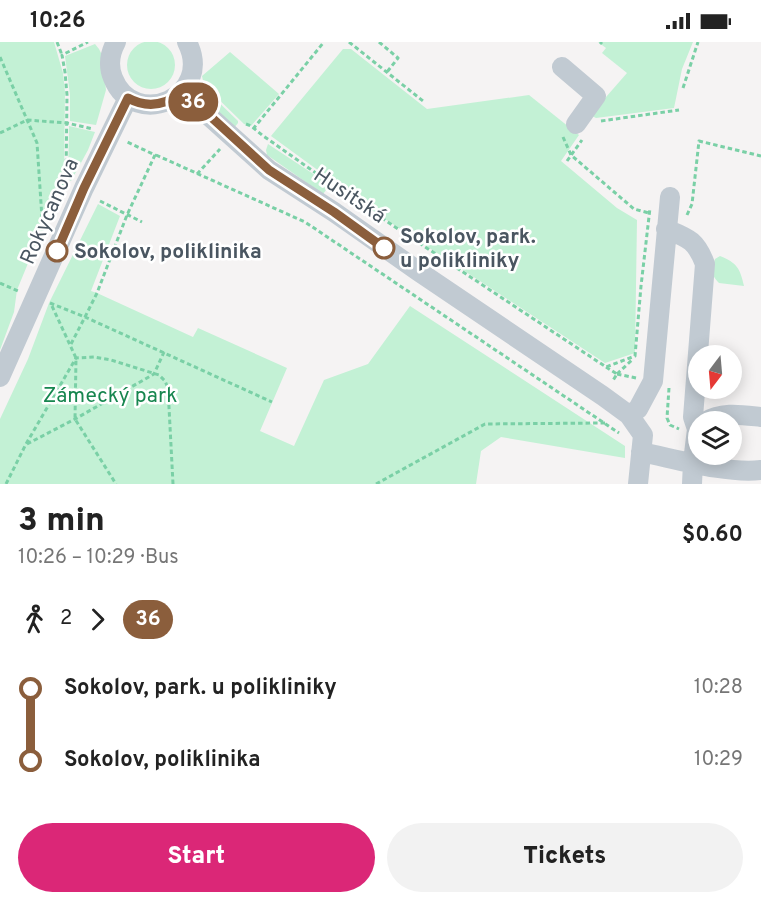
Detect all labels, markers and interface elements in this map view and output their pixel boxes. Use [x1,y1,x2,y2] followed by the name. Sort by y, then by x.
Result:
[30,8,86,35] text: 10:26
[166,82,220,122] line badge: 36
[180,89,206,116] text: 36
[15,154,86,269] street label: Rokycanova
[308,162,391,230] street label: Husitská
[400,224,536,275] place label: Sokolov, park. u polikliniky
[373,237,395,259] marker: Sokolov, park. u polikliniky
[74,239,262,266] place label: Sokolov, poliklinika
[46,240,68,262] marker: Sokolov, poliklinika
[688,345,742,399] north arrow
[688,345,742,465] map controls
[43,383,177,410] park label: Zámecký park
[688,411,742,465] button: layers
[18,501,105,543] text: 3 min
[682,522,743,549] text: $0.60
[18,545,179,571] text: 10:26 – 10:29 · Bus
[18,603,51,636] icon: walk
[81,603,114,636] icon: forward
[60,606,72,632] text: 2
[135,606,161,633] text: 36
[64,675,337,702] text: Sokolov, park. u polikliniky
[694,675,743,701] text: 10:28
[64,747,261,774] text: Sokolov, poliklinika
[694,747,743,773] text: 10:29
[18,823,375,892] button: Start
[387,823,743,892] button: Tickets

